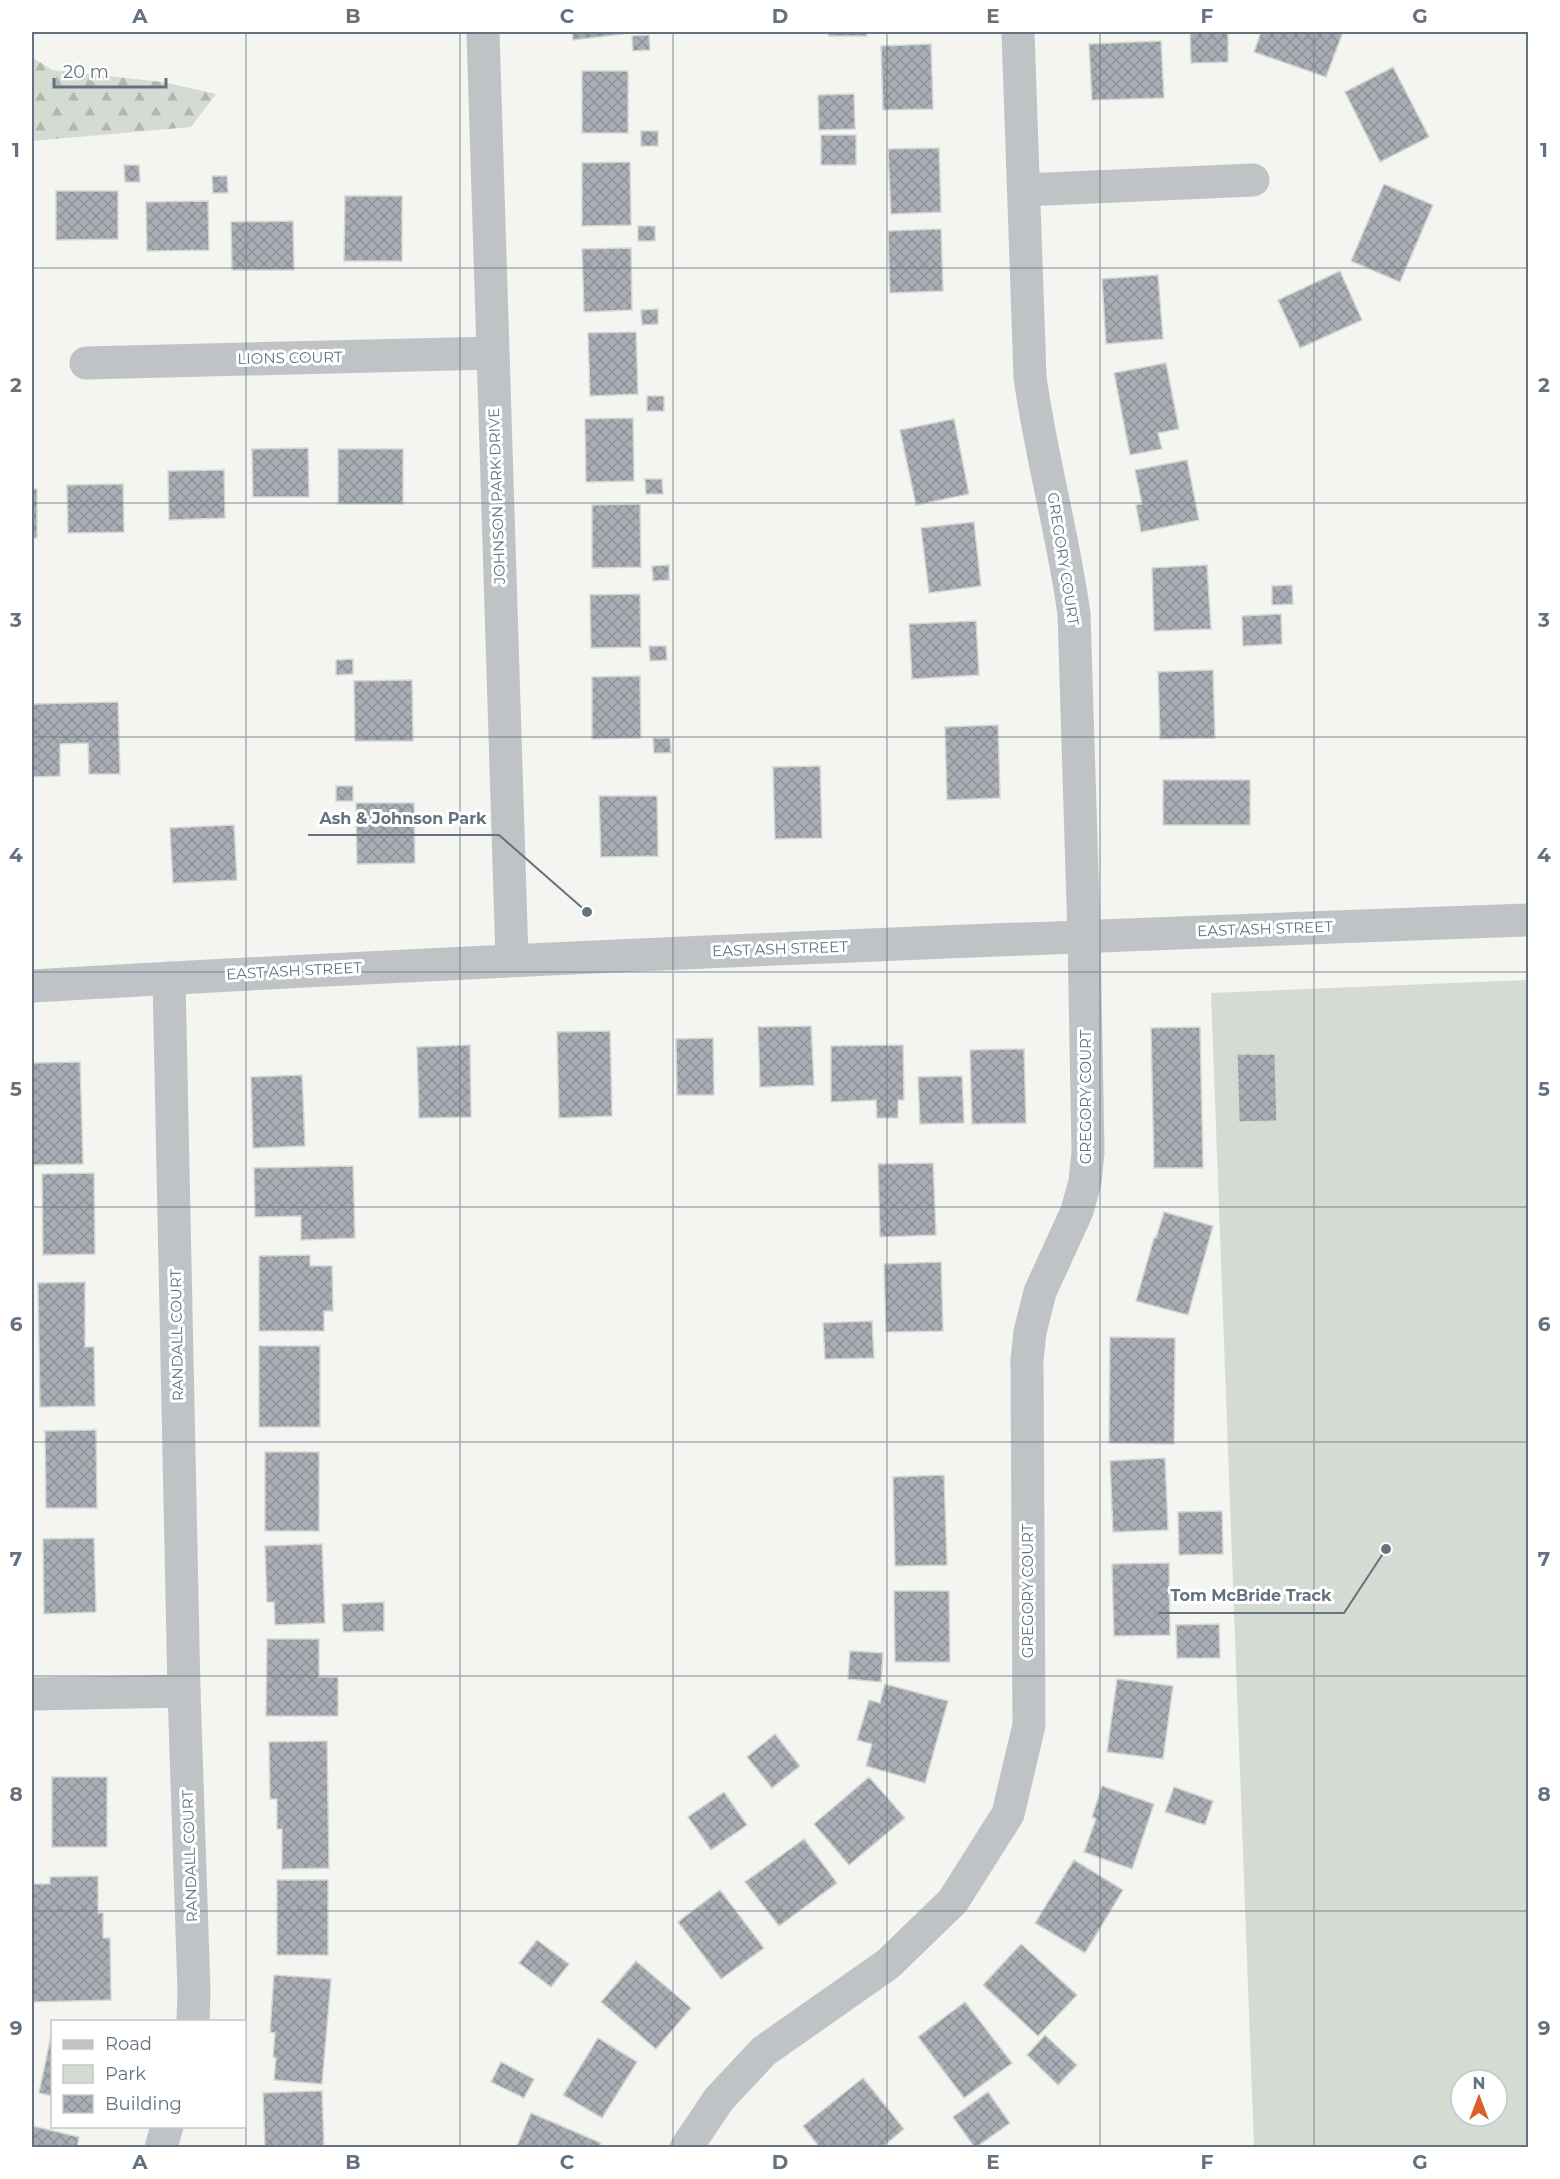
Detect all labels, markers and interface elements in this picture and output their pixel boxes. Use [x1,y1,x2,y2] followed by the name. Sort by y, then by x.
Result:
[131,4,148,28] text: A
[345,4,361,28] text: B
[560,4,575,28] text: C
[772,4,788,28] text: D
[986,4,1000,28] text: E
[1201,4,1214,28] text: F
[1412,4,1428,28] text: G
[54,51,166,89] scale bar
[63,61,109,83] text: 20 m
[12,138,20,162] text: 1
[1540,138,1548,162] text: 1
[237,347,343,368] street label: LIONS COURT
[10,373,22,397] text: 2
[1538,373,1550,397] text: 2
[484,407,509,586] street label: JOHNSON PARK DRIVE
[1044,491,1083,627] street label: GREGORY COURT
[9,608,22,632] text: 3
[1537,608,1550,632] text: 3
[308,801,499,835] callout: Ash & Johnson Park
[319,809,487,828] text: Ash & Johnson Park
[9,843,23,867] text: 4
[1537,843,1551,867] text: 4
[1197,917,1334,940] street label: EAST ASH STREET
[712,937,849,960] street label: EAST ASH STREET
[226,957,363,984] street label: EAST ASH STREET
[1076,1029,1095,1164] street label: GREGORY COURT
[10,1077,22,1101] text: 5
[1538,1077,1550,1101] text: 5
[166,1268,187,1401] street label: RANDALL COURT
[10,1312,23,1336] text: 6
[1538,1312,1551,1336] text: 6
[1018,1523,1037,1658] street label: GREGORY COURT
[10,1547,22,1571] text: 7
[1538,1547,1550,1571] text: 7
[1159,1579,1344,1613] callout: Tom McBride Track
[1171,1586,1332,1605] text: Tom McBride Track
[9,1782,23,1806] text: 8
[1537,1782,1551,1806] text: 8
[178,1789,201,1922] street label: RANDALL COURT
[10,2016,22,2040] text: 9
[1538,2016,1550,2040] text: 9
[51,2020,246,2128] legend
[105,2033,152,2055] text: Road
[105,2063,146,2085] text: Park
[1449,2068,1509,2128] north arrow
[1473,2074,1485,2093] text: N
[105,2093,182,2115] text: Building
[131,2150,148,2174] text: A
[345,2150,361,2174] text: B
[560,2150,575,2174] text: C
[772,2150,788,2174] text: D
[986,2150,1000,2174] text: E
[1201,2150,1214,2174] text: F
[1412,2150,1428,2174] text: G

